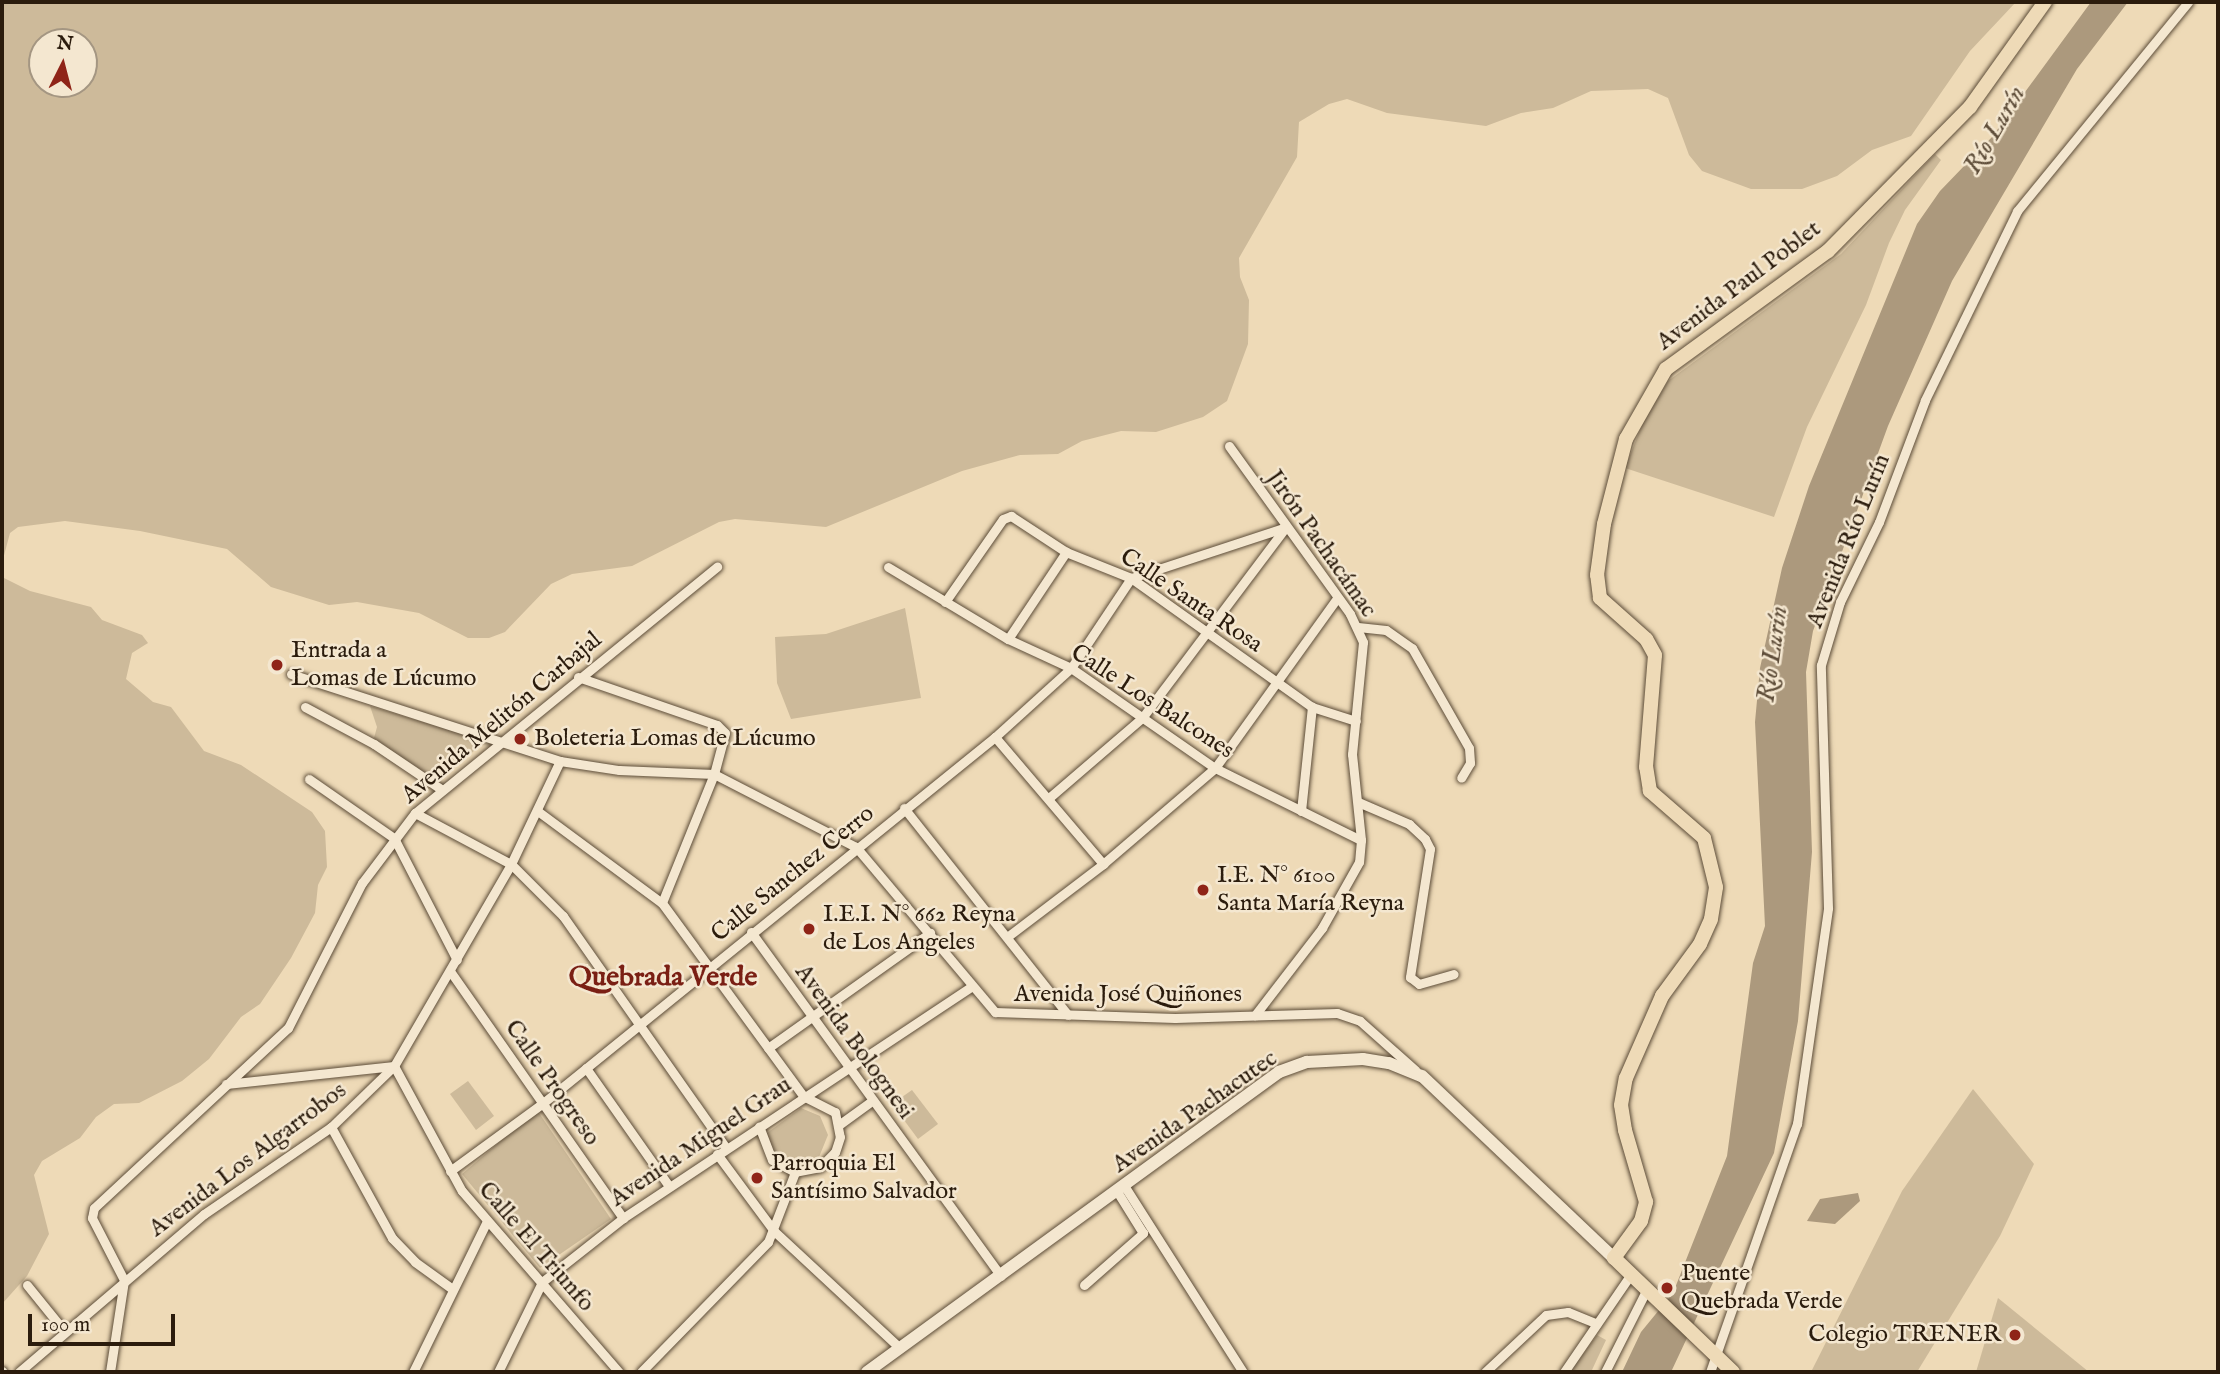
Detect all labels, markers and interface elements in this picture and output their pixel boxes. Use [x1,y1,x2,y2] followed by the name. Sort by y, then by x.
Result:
[28,28,98,98] north arrow
[56,31,74,57] text: N
[1957,80,2033,180] water label: Río Lurín
[1651,215,1827,357] street label: Avenida Paul Poblet
[1801,450,1897,632] street label: Avenida Río Lurín
[1260,465,1382,623] street label: Jirón Pachacámac
[1114,543,1268,659] street label: Calle Santa Rosa
[1751,604,1795,704] water label: Río Lurín
[396,626,608,810] street label: Avenida Melitón Carbajal
[291,637,477,693] place label: Entrada a Lomas de Lúcumo
[1065,638,1239,766] street label: Calle Los Balcones
[269,657,285,673] marker: Entrada a Lomas de Lúcumo
[534,725,816,753] place label: Boleteria Lomas de Lúcumo
[512,731,528,747] marker: Boleteria Lomas de Lúcumo
[706,799,880,949] street label: Calle Sanchez Cerro
[1217,862,1404,918] place label: I.E. N° 6100 Santa María Reyna
[1195,882,1211,898] marker: I.E. N° 6100 Santa María Reyna
[823,901,1015,957] place label: I.E.I. N° 662 Reyna de Los Angeles
[801,921,817,937] marker: I.E.I. N° 662 Reyna de Los Angeles
[788,959,920,1125] street label: Avenida Bolognesi
[569,961,757,995] district label: Quebrada Verde
[1014,981,1242,1009] street label: Avenida José Quiñones
[498,1015,606,1151] street label: Calle Progreso
[1107,1044,1283,1180] street label: Avenida Pachacutec
[605,1071,797,1213] street label: Avenida Miguel Grau
[144,1076,352,1244] street label: Avenida Los Algarrobos
[771,1150,957,1206] place label: Parroquia El Santísimo Salvador
[749,1170,765,1186] marker: Parroquia El Santísimo Salvador
[472,1176,600,1318] street label: Calle El Triunfo
[1681,1260,1843,1316] place label: Puente Quebrada Verde
[1659,1280,1675,1296] marker: Puente Quebrada Verde
[32,1300,178,1344] scale bar
[41,1312,90,1339] text: 100 m
[1808,1321,2001,1349] place label: Colegio TRENER
[2007,1327,2023,1343] marker: Colegio TRENER

